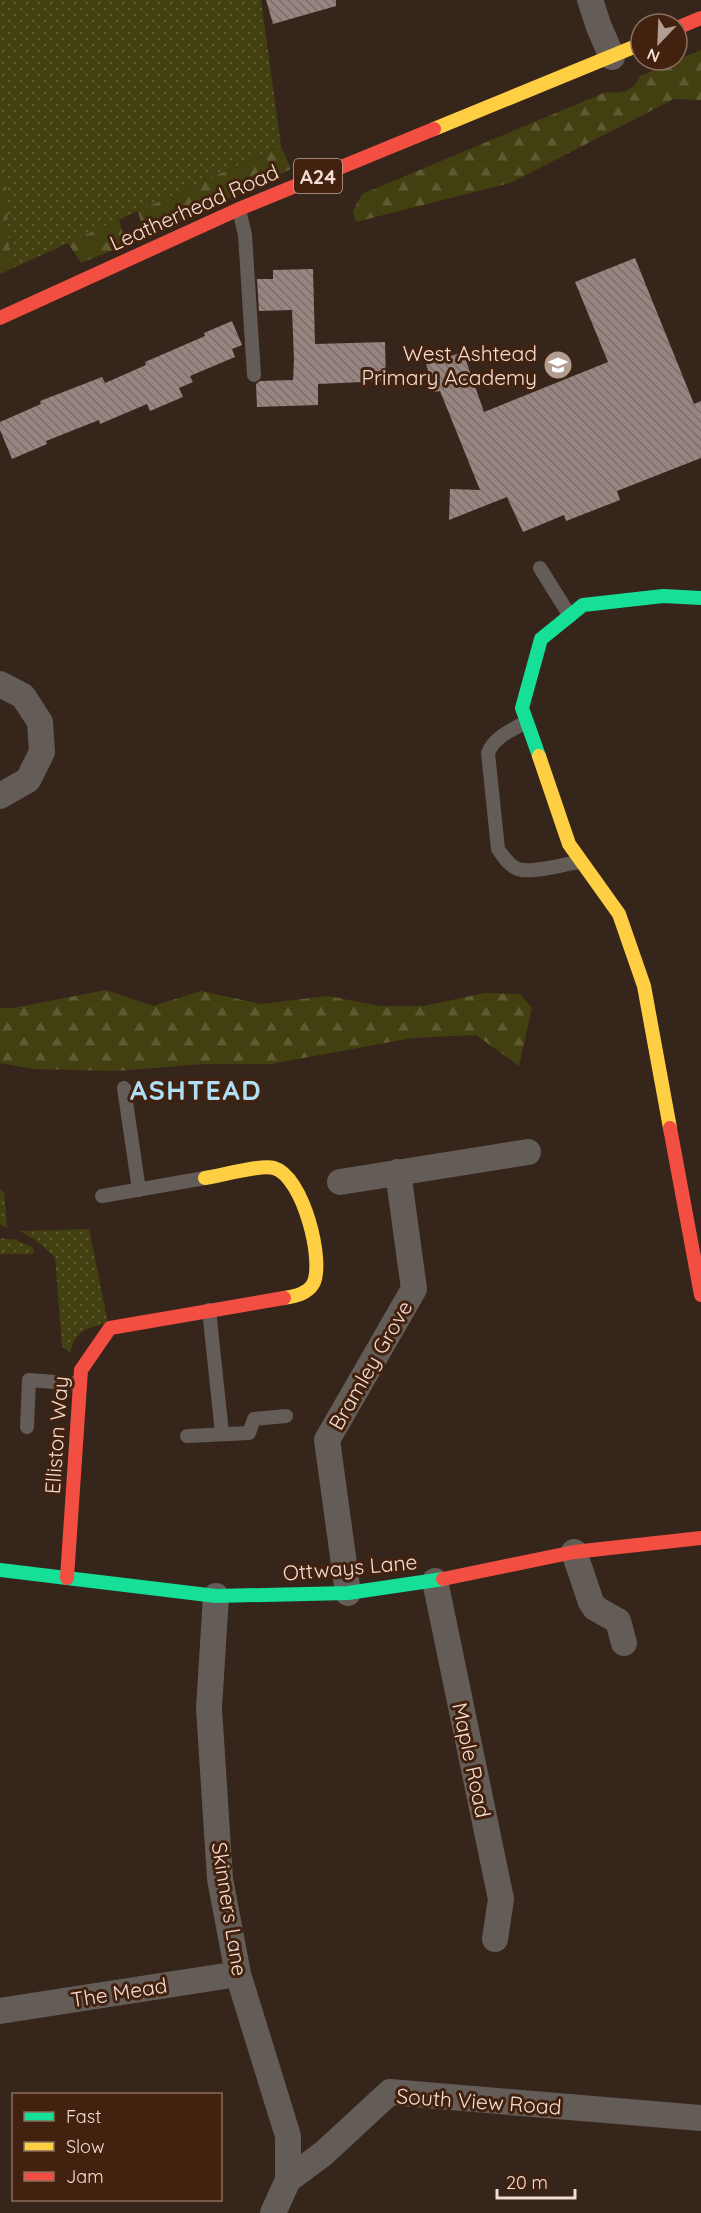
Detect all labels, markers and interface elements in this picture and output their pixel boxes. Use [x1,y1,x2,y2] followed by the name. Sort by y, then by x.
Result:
[629,12,689,72] north arrow
[644,44,662,67] text: N
[106,158,282,256] street label: Leatherhead Road
[294,159,342,193] road number: A24
[362,340,537,390] place label: West Ashtead Primary Academy
[542,349,574,381] school or university icon: West Ashtead Primary Academy
[130,1073,262,1107] district label: ASHTEAD
[322,1296,418,1434] street label: Bramley Grove
[39,1375,73,1495] street label: Elliston Way
[282,1548,418,1586] street label: Ottways Lane
[447,1700,497,1820] street label: Maple Road
[207,1840,253,1978] street label: Skinners Lane
[69,1972,169,2012] street label: The Mead
[396,2082,562,2120] street label: South View Road
[12,2093,222,2201] legend
[66,2105,101,2128] text: Fast
[66,2135,104,2158] text: Slow
[497,2162,575,2200] scale bar
[66,2165,104,2188] text: Jam
[506,2171,548,2194] text: 20 m

